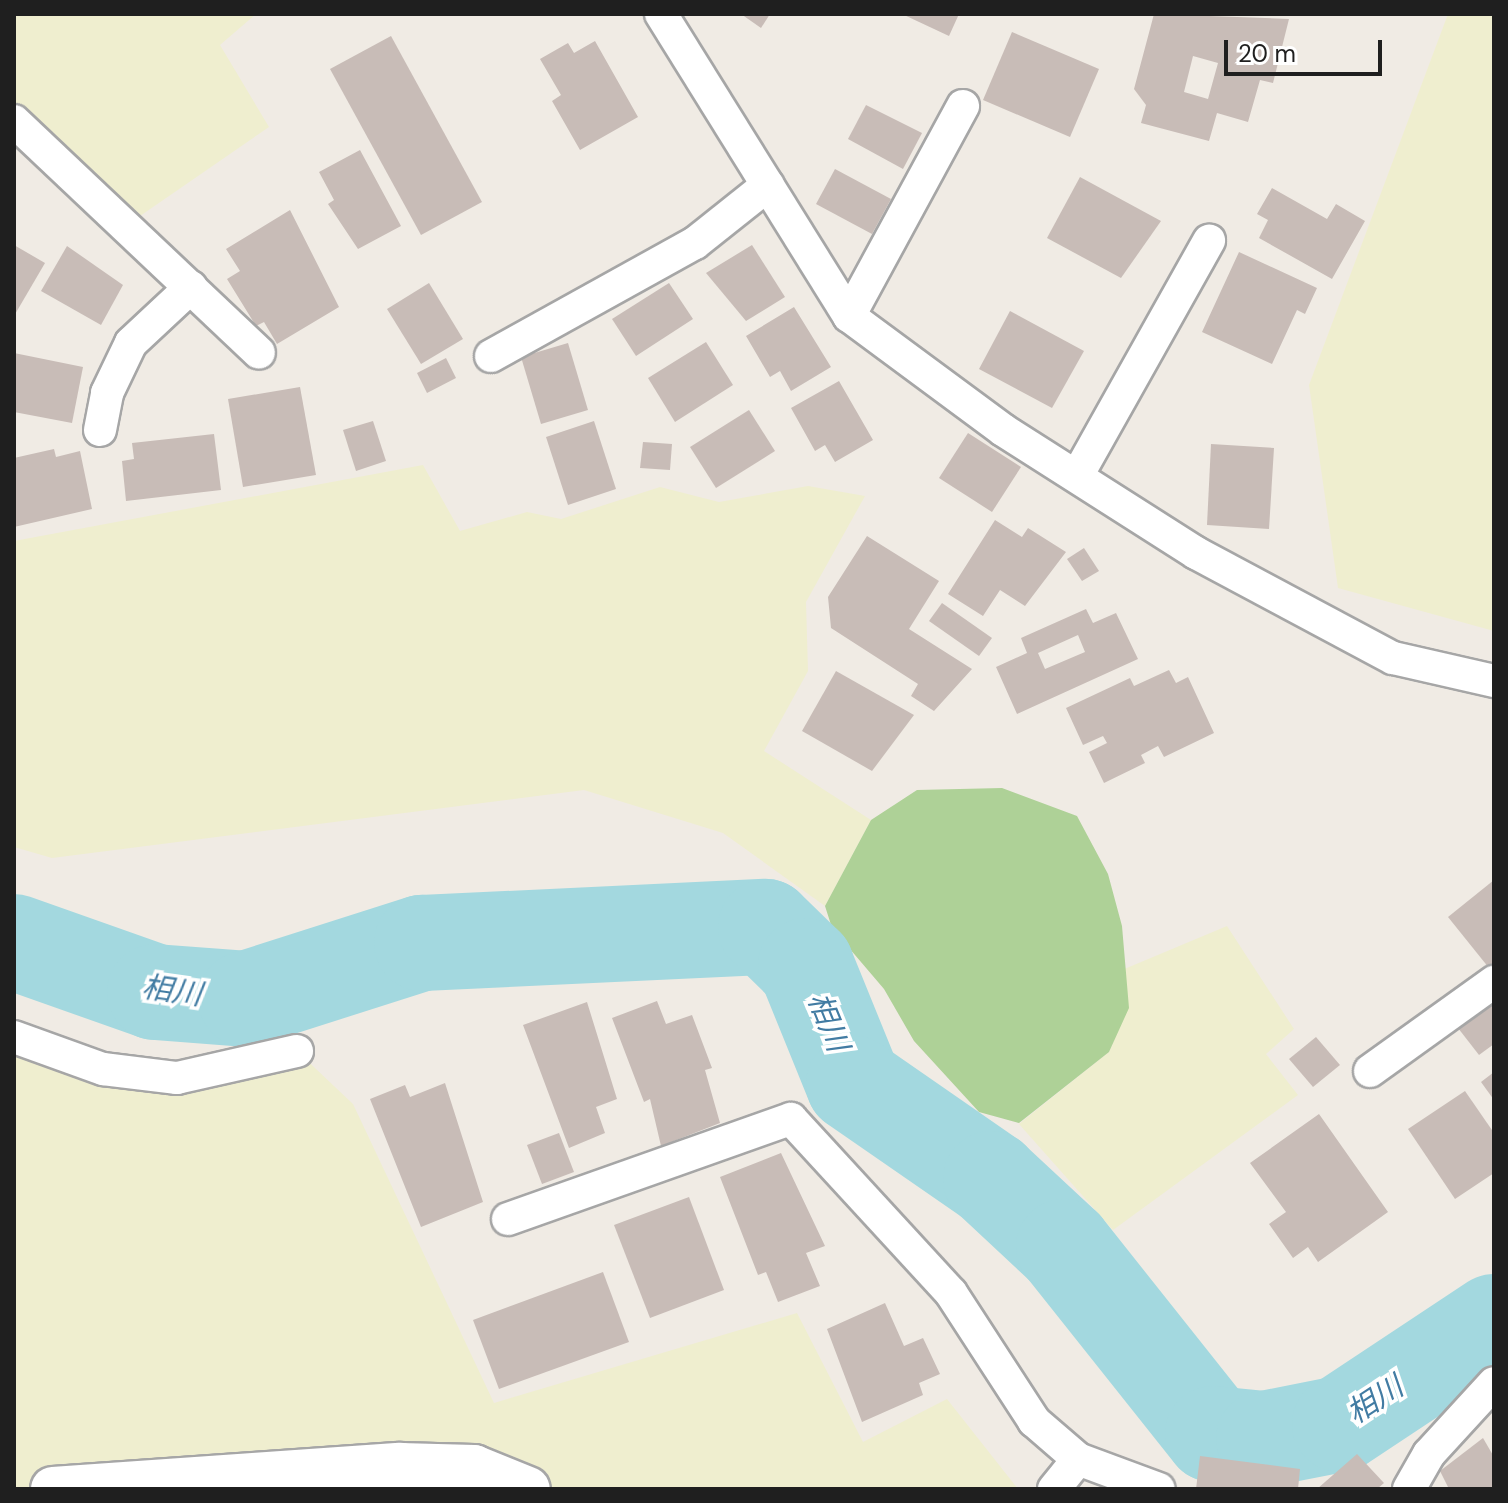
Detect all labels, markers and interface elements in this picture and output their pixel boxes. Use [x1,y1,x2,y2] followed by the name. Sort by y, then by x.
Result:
[1228,24,1386,74] scale bar
[1238,38,1296,69] text: 20 m
[140,969,204,1013] water label: 相川
[800,987,856,1057] water label: 相川
[1340,1369,1410,1431] water label: 相川

